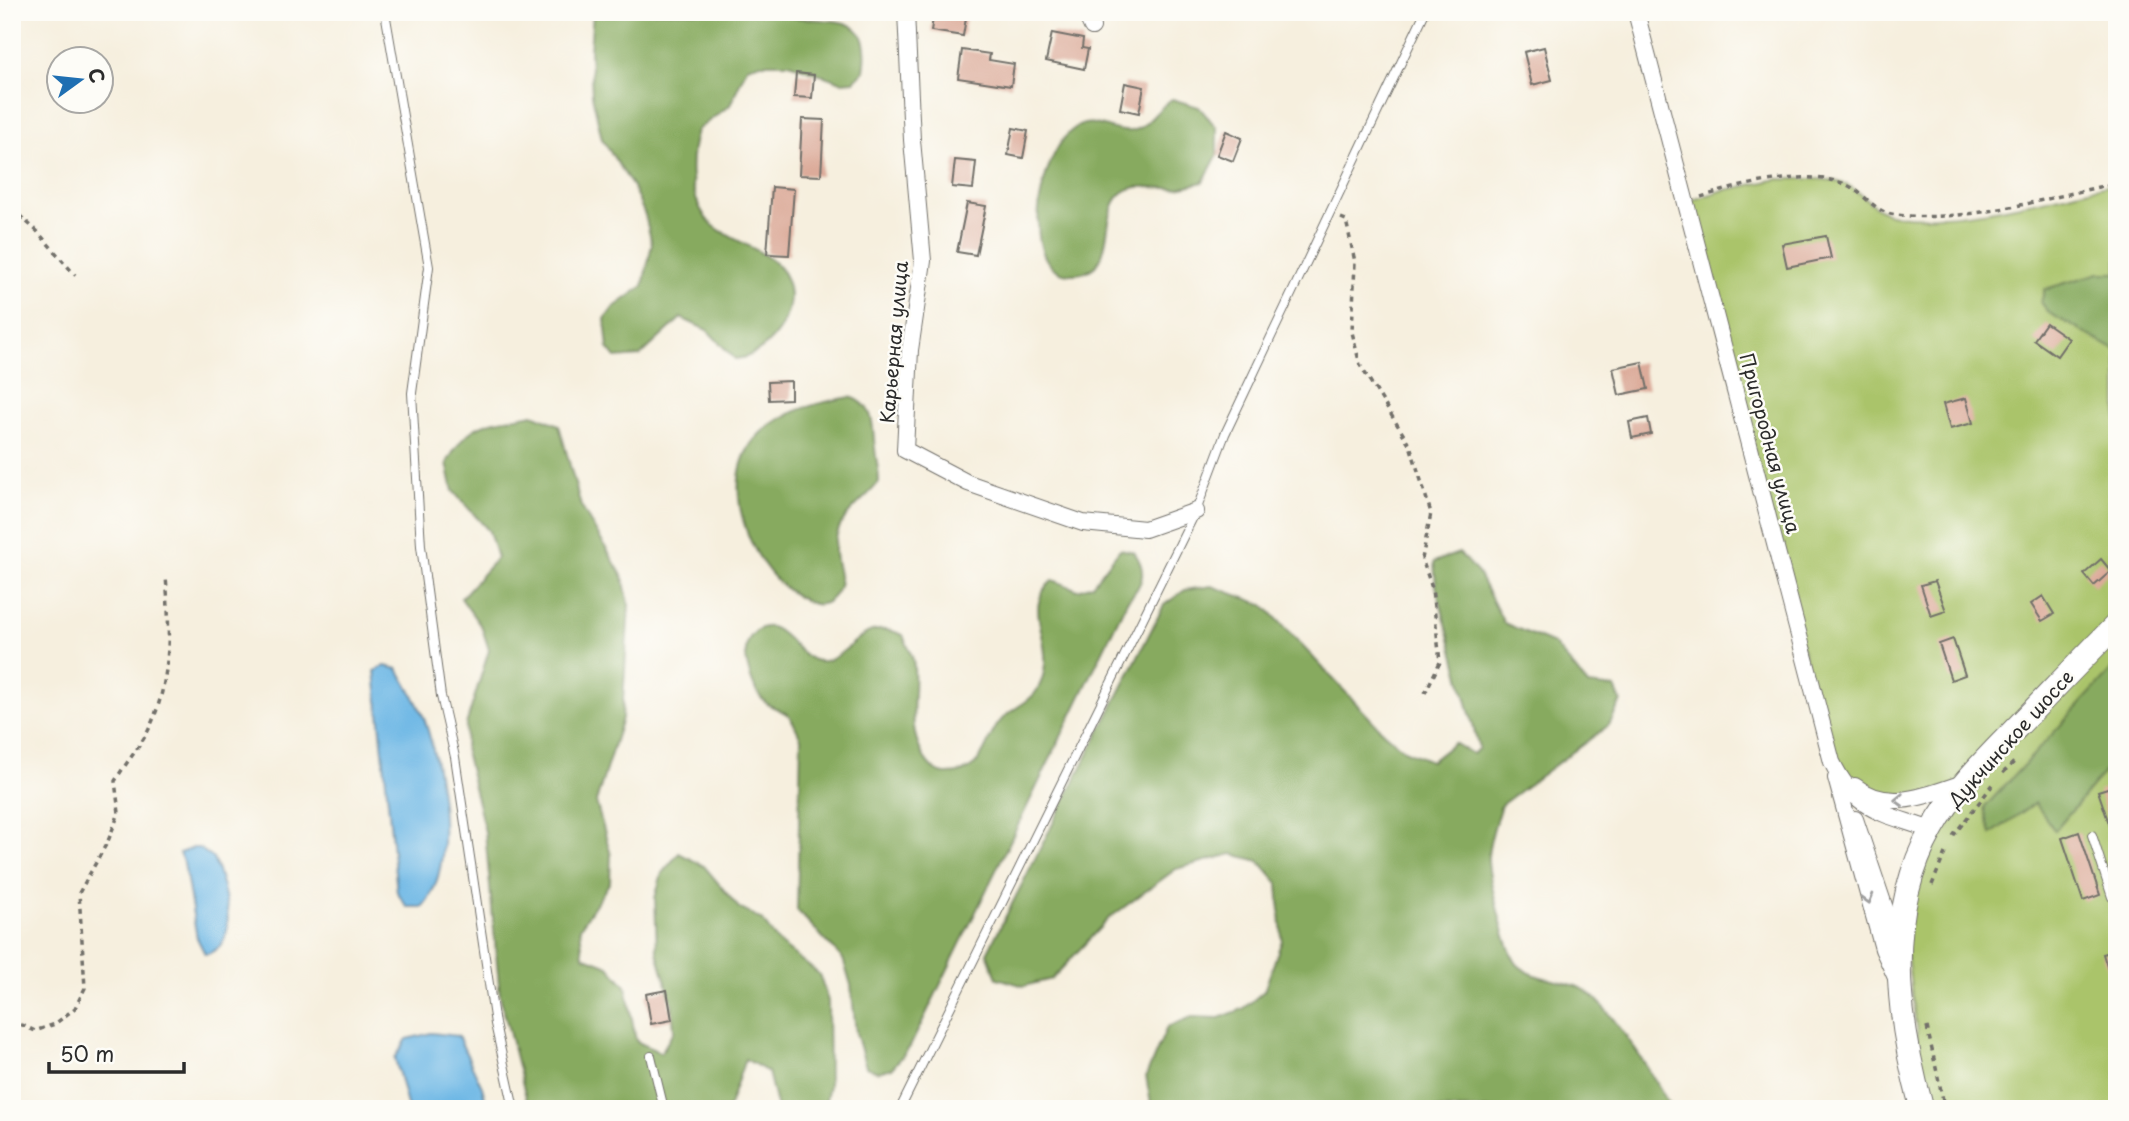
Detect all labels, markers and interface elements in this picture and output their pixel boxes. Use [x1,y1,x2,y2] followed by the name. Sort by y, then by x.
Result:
[46,46,116,116] north arrow
[82,65,113,86] text: С
[872,260,914,424] street label: Карьерная улица
[1733,350,1809,536] street label: Пригородная улица
[1940,663,2079,814] street label: Дукчинское шоссе
[1893,792,1904,807] one-way arrow
[1859,893,1874,905] one-way arrow
[49,1030,184,1074] scale bar
[60,1037,114,1069] text: 50 m

